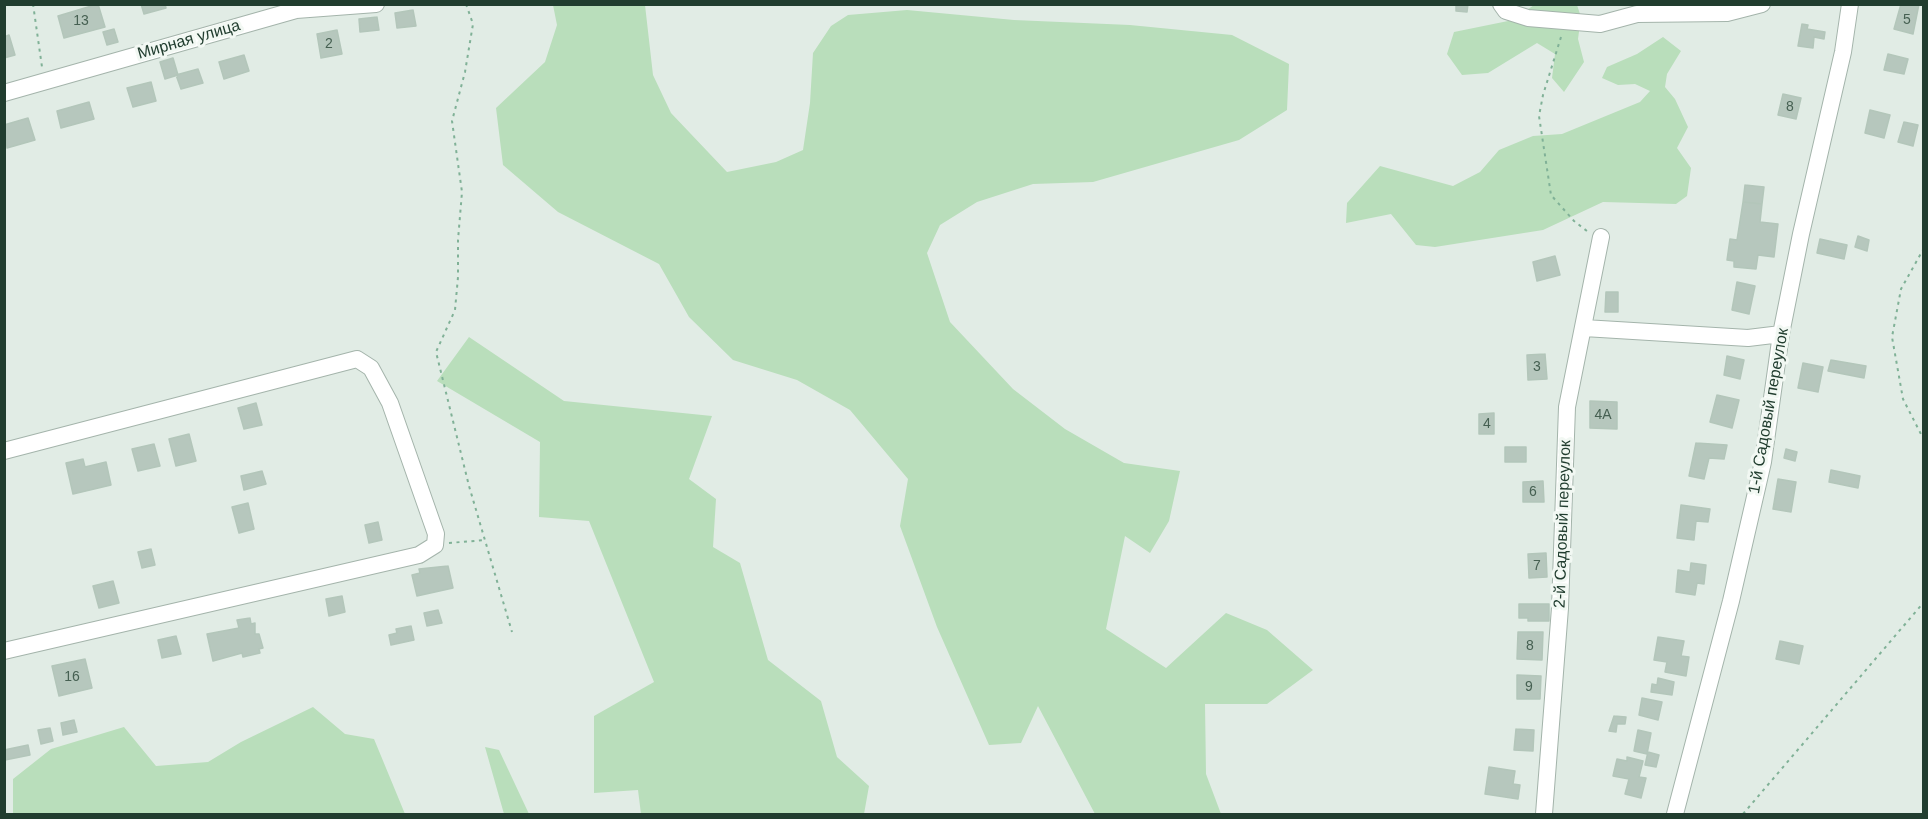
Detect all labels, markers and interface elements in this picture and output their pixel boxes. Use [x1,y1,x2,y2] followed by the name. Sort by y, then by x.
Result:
[1903,12,1911,28] house number: 5
[73,13,89,29] house number: 13
[135,16,243,64] street label: Мирная улица
[325,36,333,52] house number: 2
[1786,99,1794,115] house number: 8
[1745,327,1793,495] street label: 1-й Садовый переулок
[1533,359,1541,375] house number: 3
[1594,407,1612,423] house number: 4А
[1483,416,1491,432] house number: 4
[1550,440,1576,608] street label: 2-й Садовый переулок
[1529,484,1537,500] house number: 6
[1533,558,1541,574] house number: 7
[1526,638,1534,654] house number: 8
[64,669,80,685] house number: 16
[1525,679,1533,695] house number: 9

